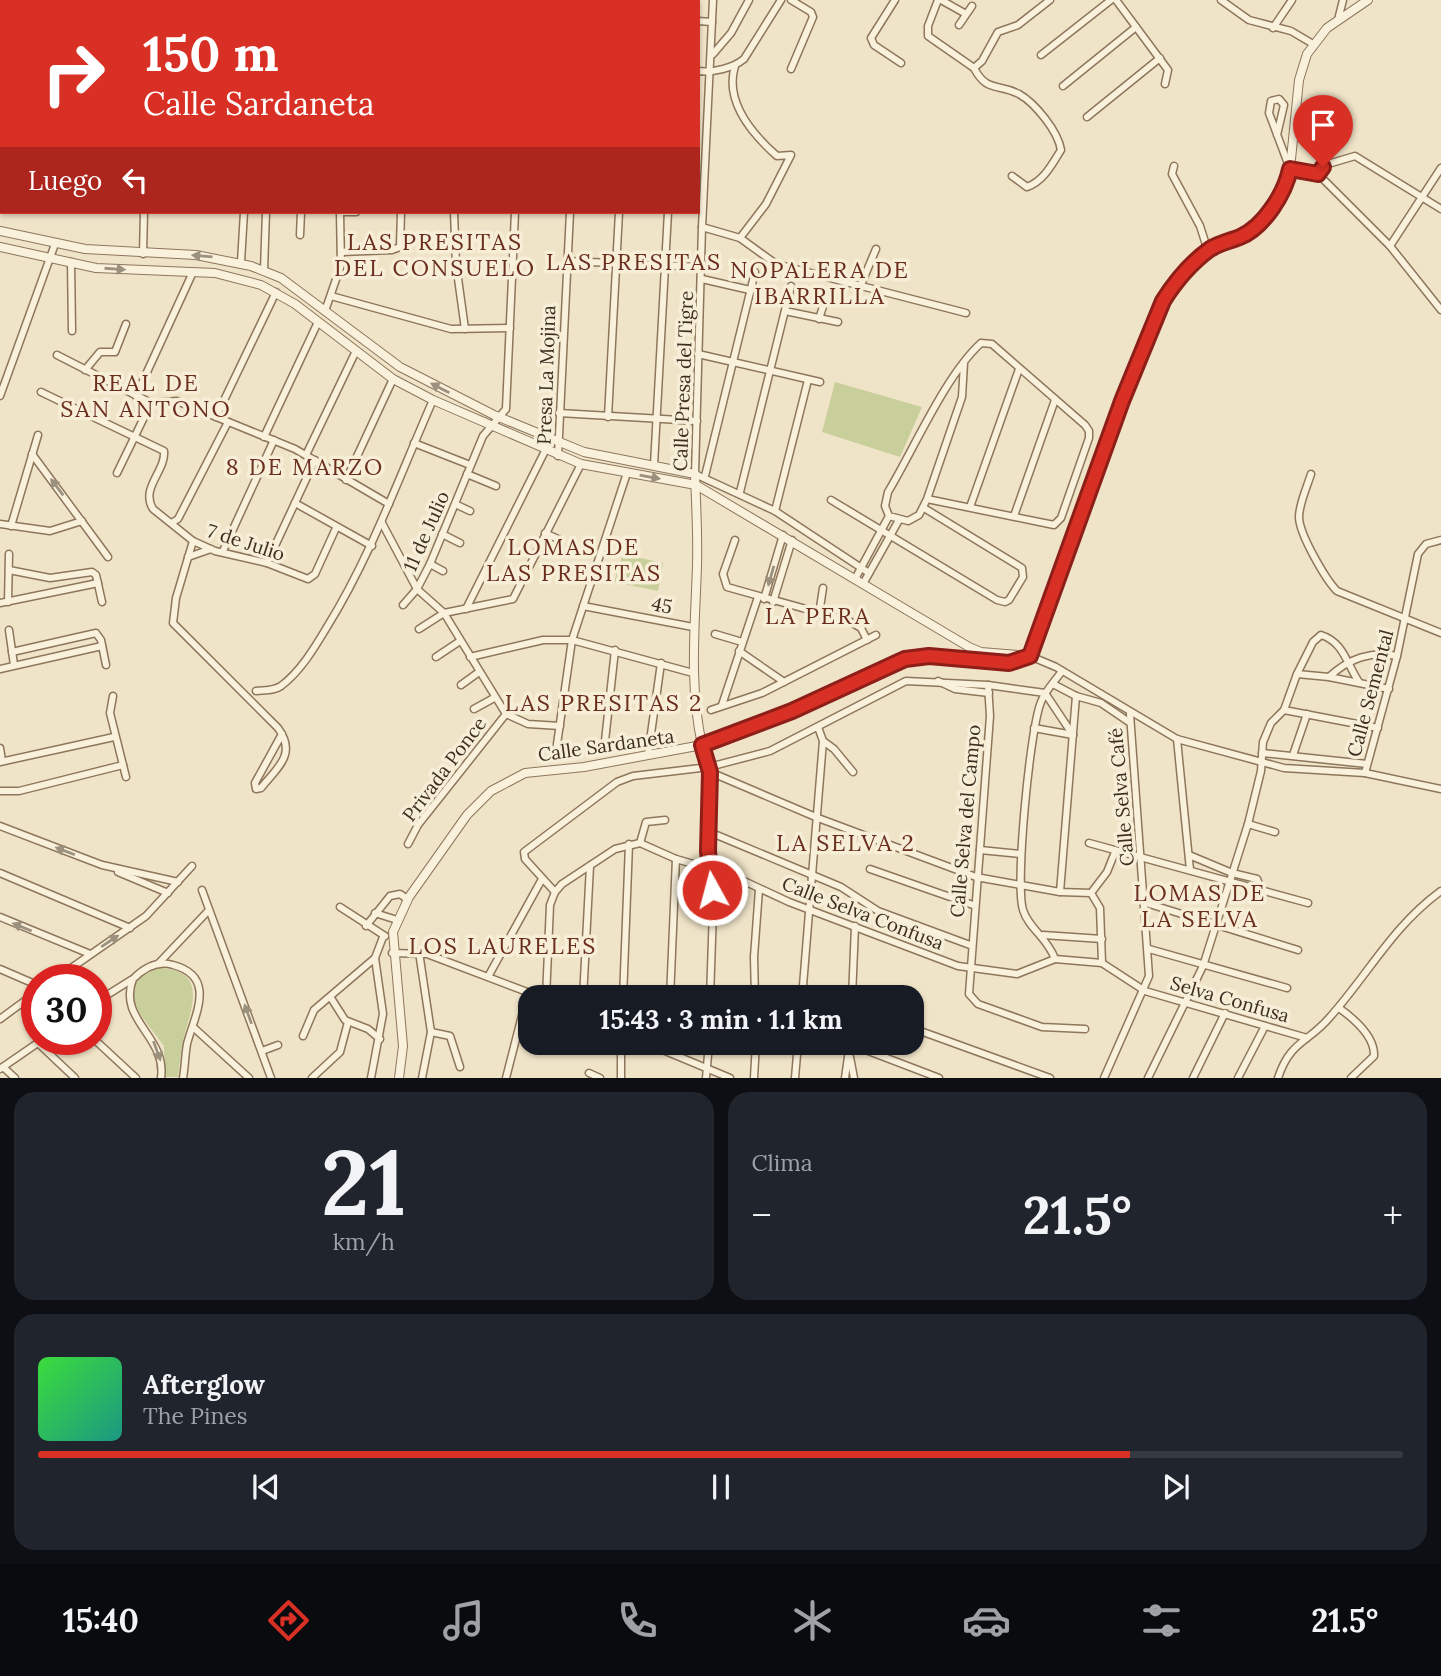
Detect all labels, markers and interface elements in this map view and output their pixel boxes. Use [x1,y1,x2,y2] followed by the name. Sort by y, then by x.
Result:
[143,22,279,84] text: 150 m
[28,28,119,119] icon: right
[143,83,374,124] text: Calle Sardaneta
[1293,95,1353,167] pin
[1304,106,1342,144] icon: arrive
[116,161,154,199] icon: left
[28,164,102,197] text: Luego
[334,227,536,282] district label: LAS PRESITAS DEL CONSUELO
[546,247,722,276] district label: LAS PRESITAS
[191,250,213,261] one-way arrow
[730,255,910,310] district label: NOPALERA DE IBARRILLA
[104,264,126,275] one-way arrow
[668,290,698,472] street label: Calle Presa del Tigre
[532,305,560,445] street label: Presa La Mojina
[60,368,232,423] district label: REAL DE SAN ANTONO
[430,382,450,393] one-way arrow
[226,452,384,481] district label: 8 DE MARZO
[639,472,661,483] one-way arrow
[50,478,64,497] one-way arrow
[398,487,454,575] street label: 11 de Julio
[204,518,288,566] street label: 7 de Julio
[486,532,662,587] district label: LOMAS DE LAS PRESITAS
[765,565,776,587] one-way arrow
[649,591,675,619] street label: 45
[765,601,871,630] district label: LA PERA
[1341,627,1399,759] street label: Calle Semental
[505,688,703,717] district label: LAS PRESITAS 2
[397,712,491,826] street label: Privada Ponce
[536,724,676,766] street label: Calle Sardaneta
[945,724,985,918] street label: Calle Selva del Campo
[1103,727,1139,867] street label: Calle Selva Café
[776,828,916,857] district label: LA SELVA 2
[55,845,76,856] one-way arrow
[675,853,749,927] position arrow
[779,871,947,955] street label: Calle Selva Confusa
[1134,878,1266,933] district label: LOMAS DE LA SELVA
[12,921,33,932] one-way arrow
[409,931,597,960] district label: LOS LAURELES
[101,934,119,948] one-way arrow
[21,964,112,1055] speed limit sign: 30
[1168,971,1292,1027] street label: Selva Confusa
[242,1003,253,1024] one-way arrow
[600,1003,842,1036] text: 15:43 · 3 min · 1.1 km
[152,1041,163,1062] one-way arrow
[321,1123,406,1240] text: 21
[752,1148,813,1177] text: Clima
[1023,1182,1132,1248] text: 21.5°
[752,1191,772,1239] text: −
[1383,1191,1403,1239] text: +
[333,1227,395,1256] text: km/h
[143,1368,265,1401] text: Afterglow
[143,1401,248,1430] text: The Pines
[247,1468,285,1506] icon: previous
[702,1468,740,1506] icon: pause
[1157,1468,1195,1506] icon: next
[264,1596,313,1645] icon: directions
[439,1596,488,1645] icon: music
[613,1596,662,1645] icon: phone
[788,1596,837,1645] icon: climate
[962,1596,1011,1645] icon: car
[1137,1596,1186,1645] icon: filters
[63,1600,139,1641] text: 15:40
[1311,1600,1378,1641] text: 21.5°

